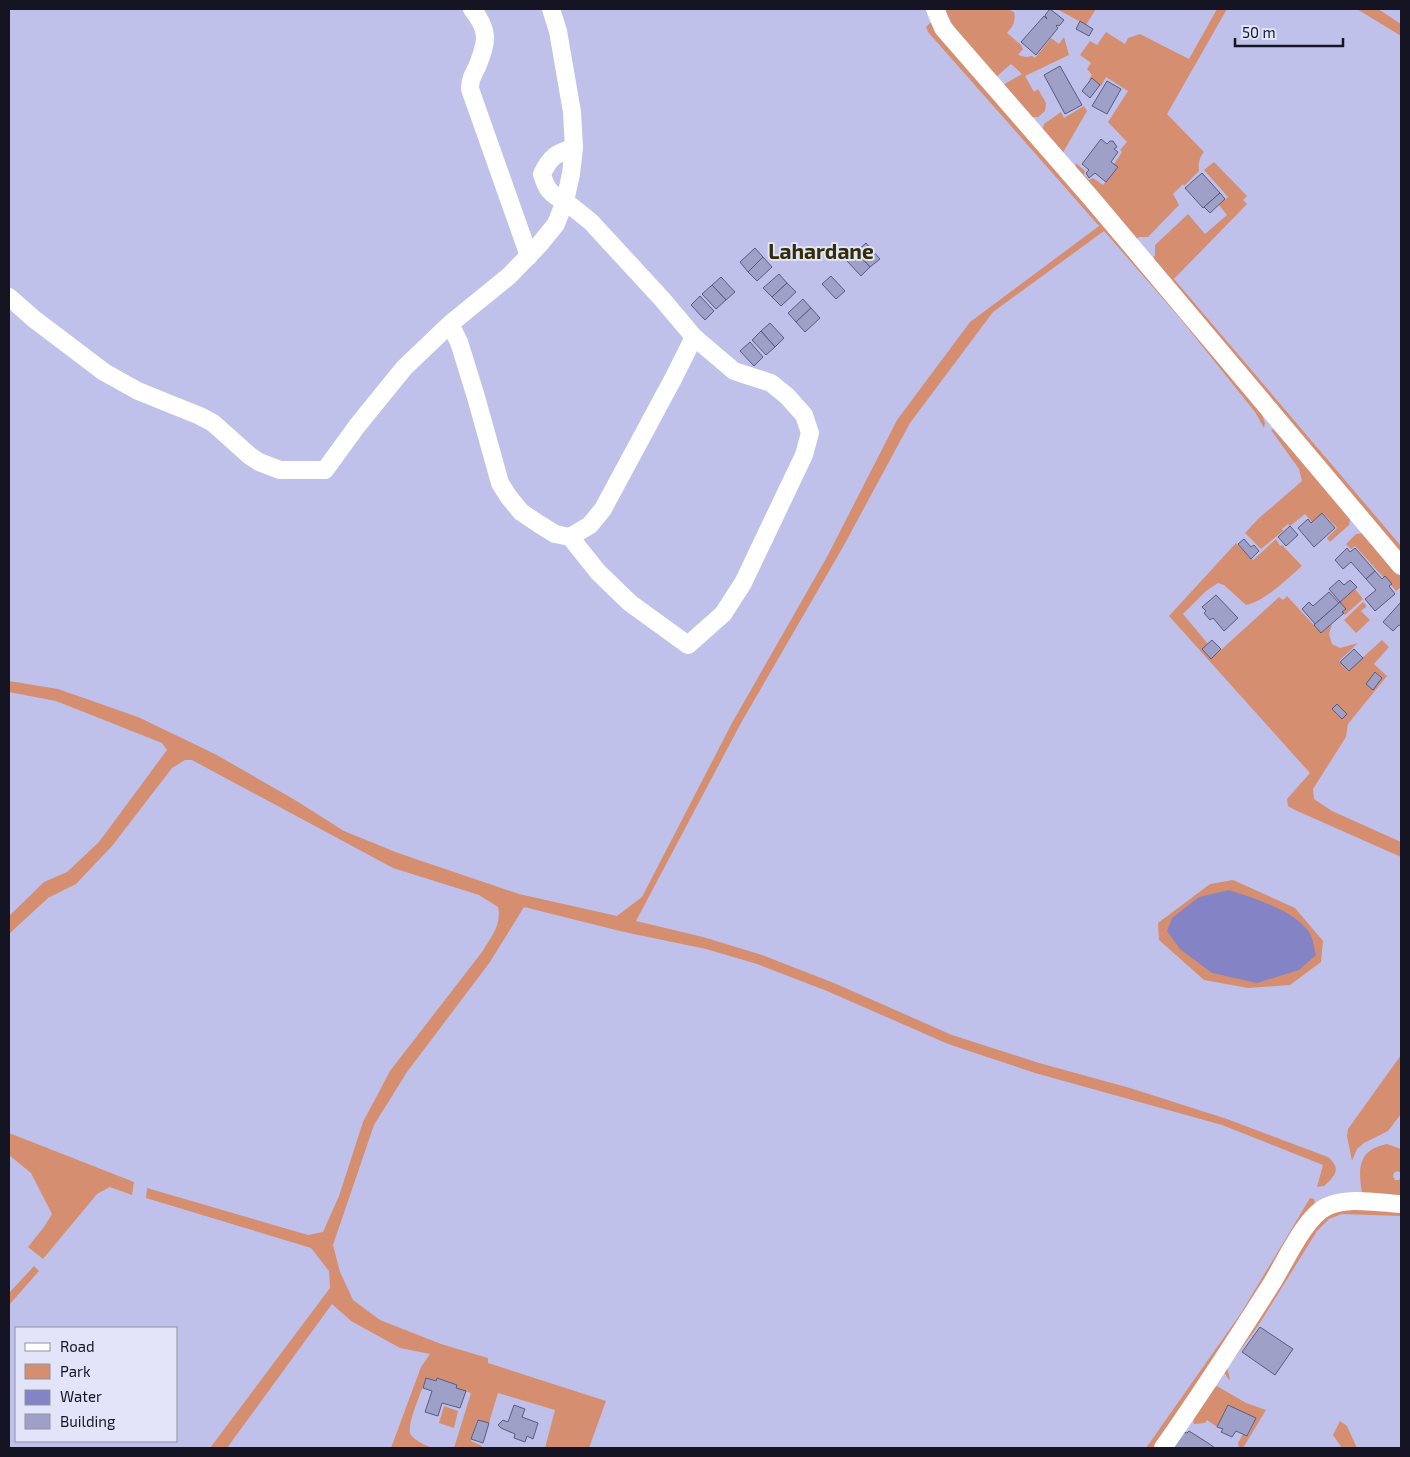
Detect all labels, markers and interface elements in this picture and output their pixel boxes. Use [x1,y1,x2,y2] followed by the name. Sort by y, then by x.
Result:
[1235,15,1342,47] scale bar
[1242,23,1276,41] text: 50 m
[768,238,874,263] district label: Lahardane
[15,1327,178,1442] legend
[60,1337,95,1355] text: Road
[60,1362,91,1380] text: Park
[60,1387,102,1405] text: Water
[60,1412,116,1430] text: Building

